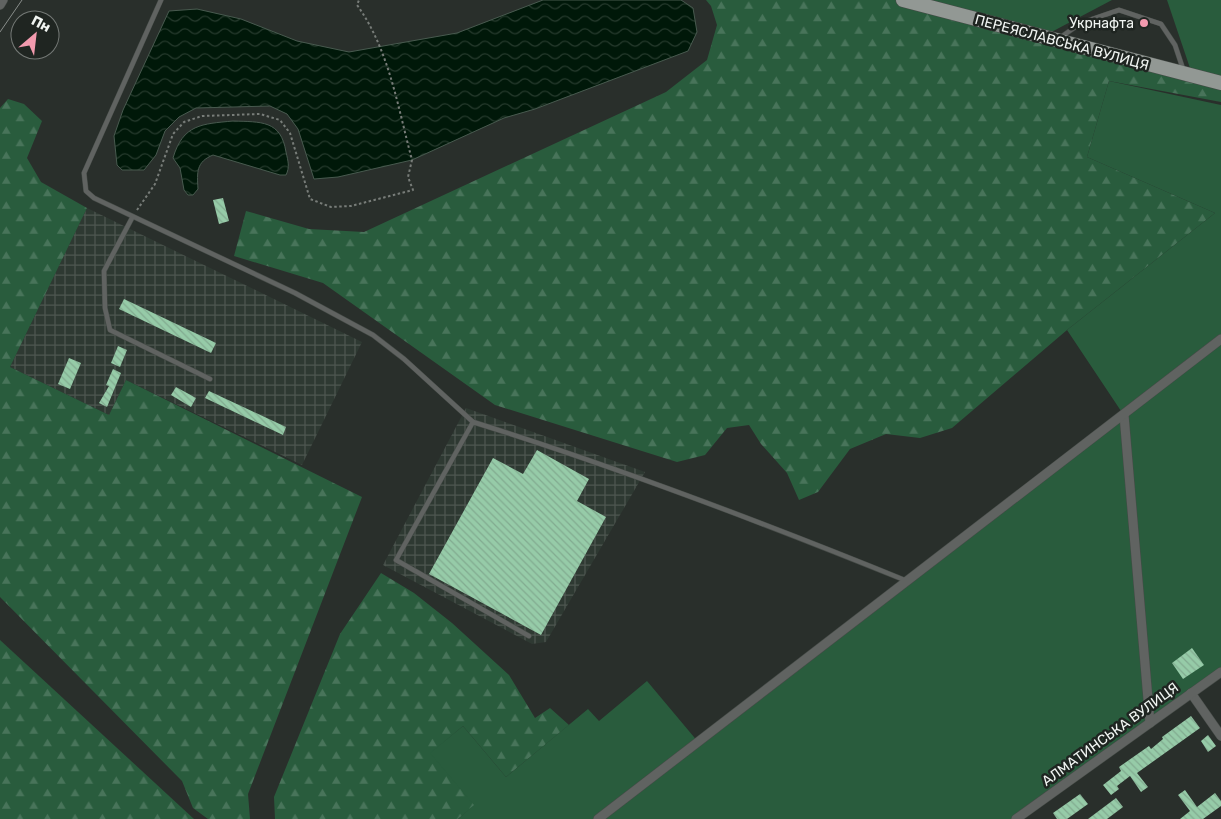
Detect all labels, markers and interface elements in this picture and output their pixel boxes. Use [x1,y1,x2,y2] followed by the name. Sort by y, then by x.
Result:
[10,10,60,60] north arrow
[973,11,1151,74] street label: ПЕРЕЯСЛАВСЬКА ВУЛИЦЯ
[28,12,53,36] text: Пн
[1069,15,1134,32] place label: Укрнафта
[1138,17,1150,29] marker: Укрнафта
[1039,679,1182,790] street label: АЛМАТИНСЬКА ВУЛИЦЯ

